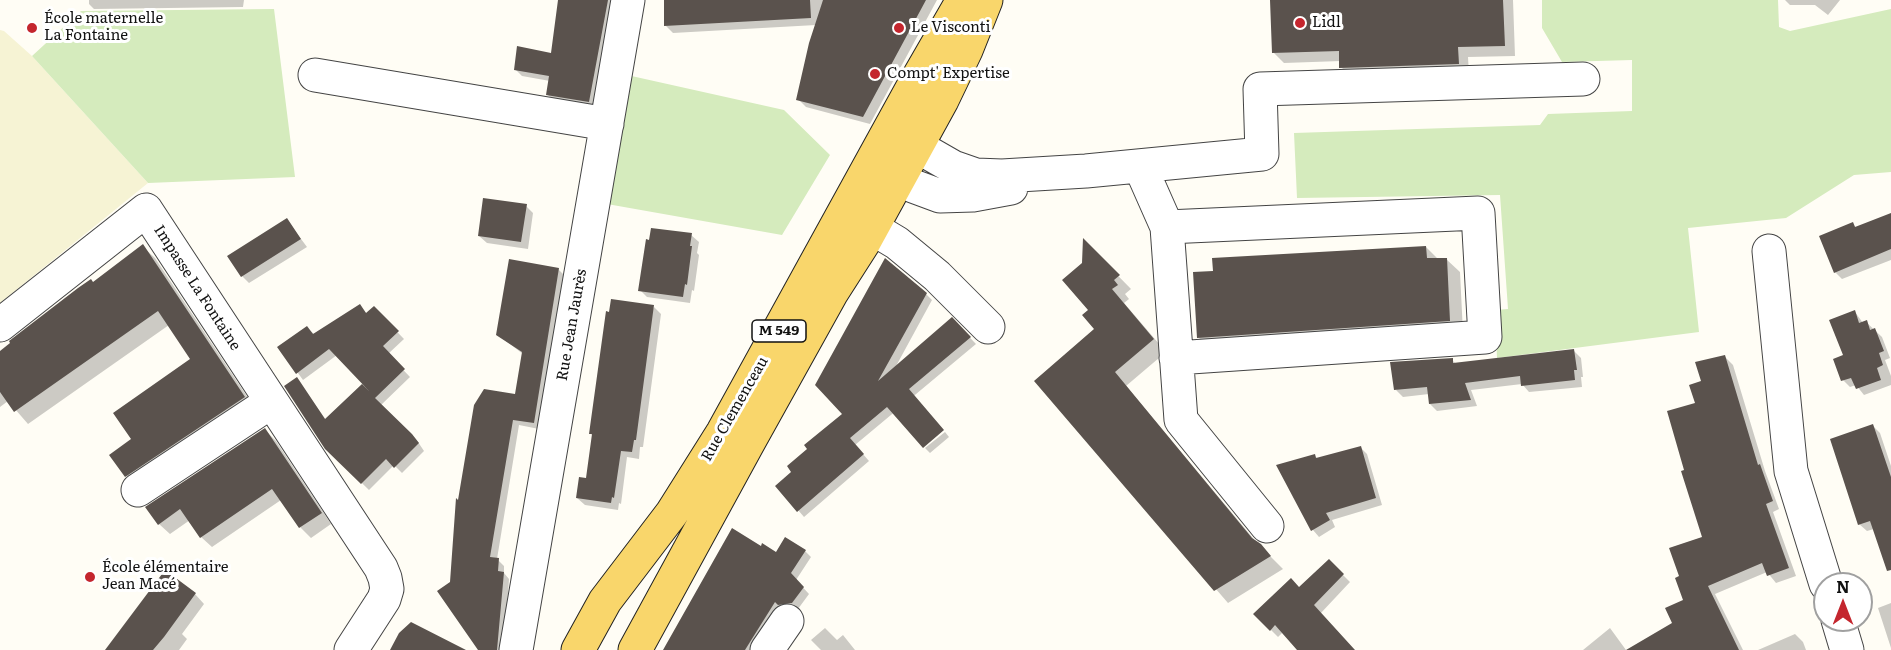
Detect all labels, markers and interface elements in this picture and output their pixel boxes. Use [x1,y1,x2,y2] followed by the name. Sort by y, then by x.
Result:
[44,10,163,45] place label: École maternelle La Fontaine
[1312,14,1341,32] place label: Lidl
[1293,16,1307,30] marker: Lidl
[911,19,991,37] place label: Le Visconti
[25,21,39,35] marker: École maternelle La Fontaine
[892,21,906,35] marker: Le Visconti
[887,65,1010,83] place label: Compt' Expertise
[868,67,882,81] marker: Compt' Expertise
[150,222,244,354] street label: Impasse La Fontaine
[553,268,591,382] street label: Rue Jean Jaurès
[752,320,806,342] road number: M 549
[698,354,772,464] street label: Rue Clemenceau
[102,559,229,594] place label: École élémentaire Jean Macé
[83,570,97,584] marker: École élémentaire Jean Macé
[1813,572,1873,632] north arrow
[1836,574,1850,598] text: N

